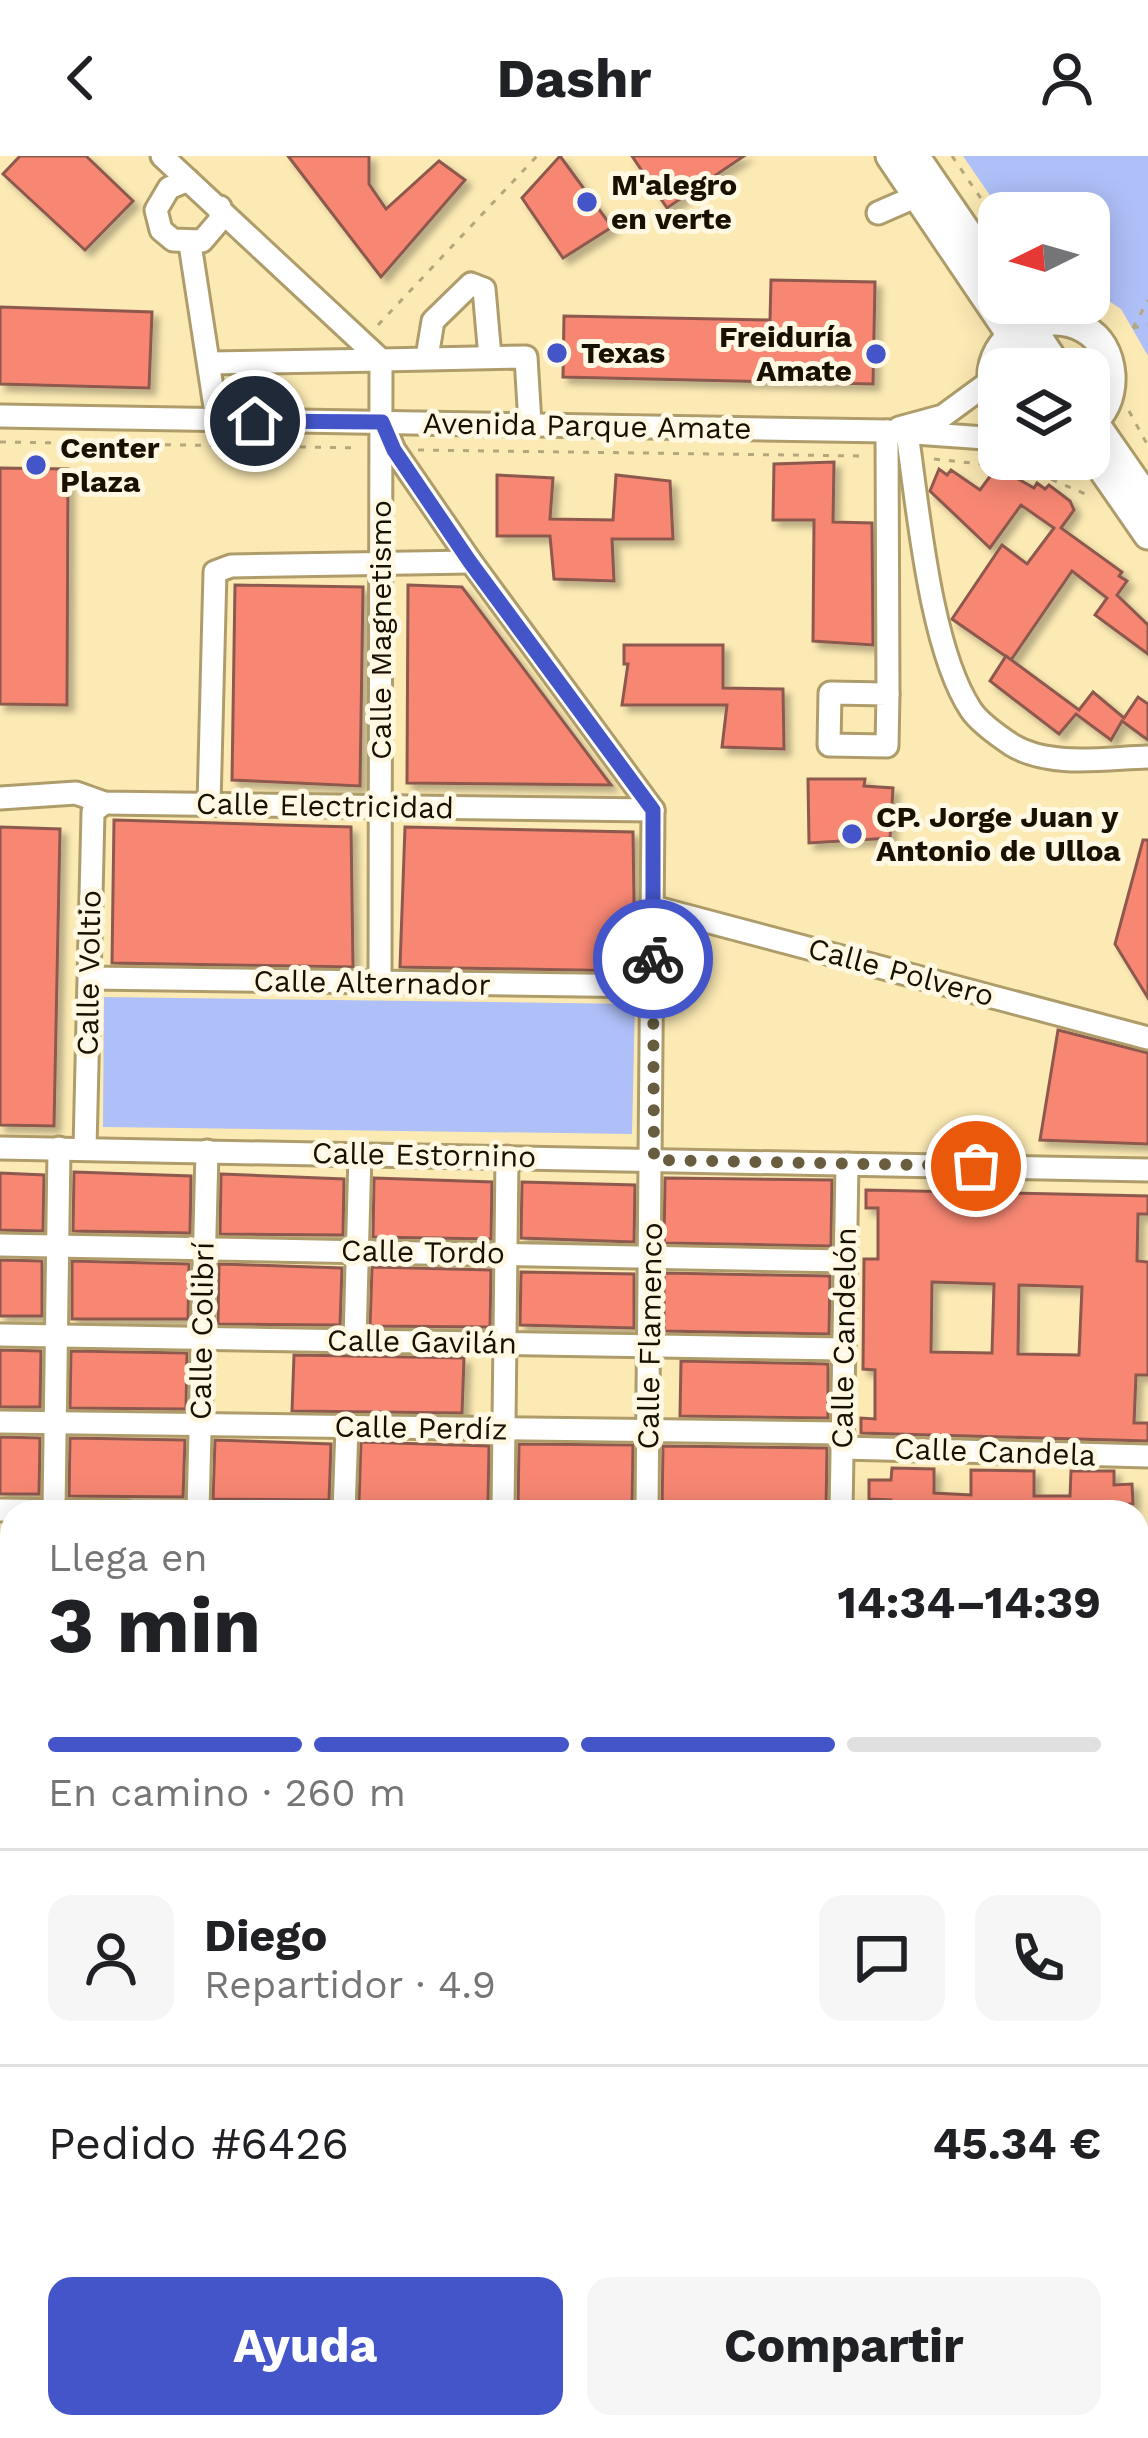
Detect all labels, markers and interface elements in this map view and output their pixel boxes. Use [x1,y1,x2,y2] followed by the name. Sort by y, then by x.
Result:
[48,45,114,111] icon: back
[1034,45,1100,111] icon: person
[496,47,652,110] text: Dashr
[611,167,737,236] place label: M'alegro en verte
[574,189,600,215] marker: M'alegro en verte
[978,192,1110,324] north arrow
[978,192,1110,480] map controls
[719,319,853,388] place label: Freiduría Amate
[581,335,665,370] place label: Texas
[544,340,570,366] marker: Texas
[863,341,889,367] marker: Freiduría Amate
[978,348,1110,480] button: layers
[204,370,306,472] pin
[222,388,288,454] icon: home
[422,405,752,446] street label: Avenida Parque Amate
[60,430,160,499] place label: Center Plaza
[23,452,49,478] marker: Center Plaza
[363,500,398,760] street label: Calle Magnetismo
[196,786,454,825] street label: Calle Electricidad
[876,799,1121,868] place label: CP. Jorge Juan y Antonio de Ulloa
[839,821,865,847] marker: CP. Jorge Juan y Antonio de Ulloa
[70,890,107,1056] street label: Calle Voltio
[593,899,713,1019] courier
[620,926,686,992] icon: bike
[804,930,998,1013] street label: Calle Polvero
[253,963,491,1002] street label: Calle Alternador
[925,1115,1027,1217] pin
[943,1133,1009,1199] icon: bag
[312,1135,536,1174] street label: Calle Estornino
[630,1222,669,1450] street label: Calle Flamenco
[824,1227,863,1449] street label: Calle Candelón
[341,1233,505,1270] street label: Calle Tordo
[182,1242,221,1420] street label: Calle Colibrí
[327,1322,517,1361] street label: Calle Gavilán
[334,1408,508,1447] street label: Calle Perdíz
[894,1430,1097,1473] street label: Calle Candela
[48,1535,208,1580] text: Llega en
[837,1576,1101,1629] text: 14:34–14:39
[48,1579,261,1671] text: 3 min
[48,1770,406,1815] text: En camino · 260 m
[48,1895,174,2021] button: person
[819,1895,945,2021] button: chat
[975,1895,1101,2021] button: phone
[204,1909,328,1962] text: Diego
[204,1962,496,2007] text: Repartidor · 4.9
[48,2117,349,2170] text: Pedido #6426
[932,2117,1101,2170] text: 45.34 €
[48,2277,563,2415] button: Ayuda
[587,2277,1101,2415] button: Compartir

